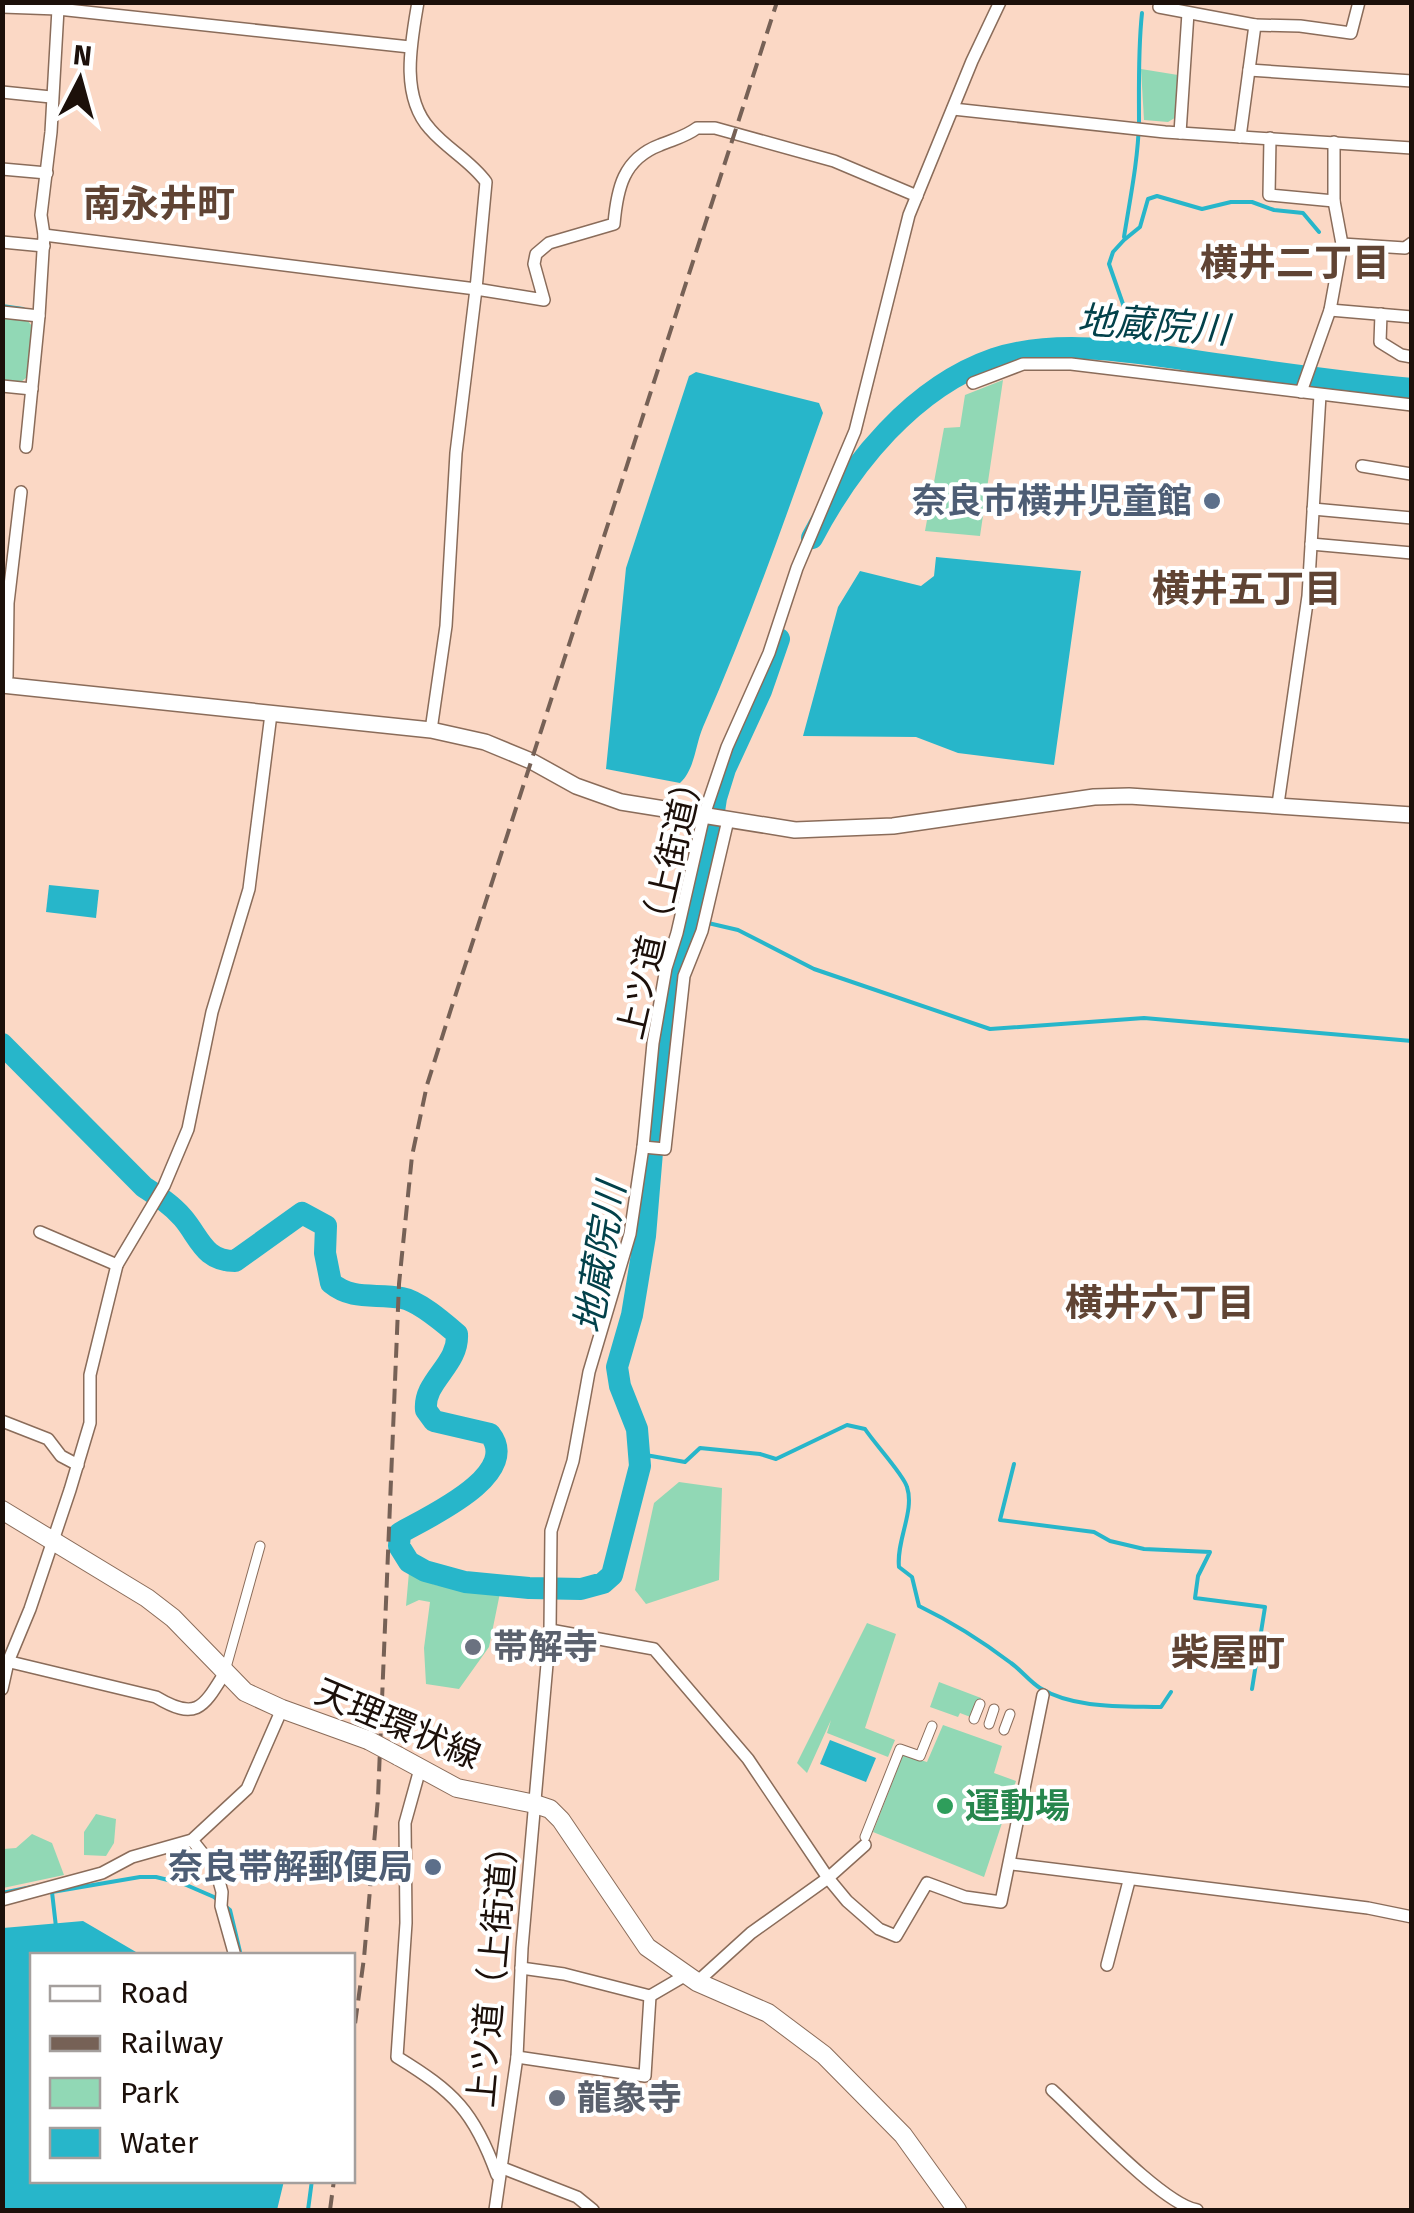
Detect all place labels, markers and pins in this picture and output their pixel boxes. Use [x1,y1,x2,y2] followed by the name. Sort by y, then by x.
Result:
[912,480,1192,522] place label: 奈良市横井児童館
[1201,490,1223,512] marker: 奈良市横井児童館
[493,1626,598,1668] place label: 帯解寺
[462,1636,484,1658] marker: 帯解寺
[965,1785,1070,1827] place label: 運動場
[934,1795,956,1817] marker: 運動場
[168,1846,413,1888] place label: 奈良帯解郵便局
[422,1856,444,1878] marker: 奈良帯解郵便局
[577,2077,682,2119] place label: 龍象寺
[546,2087,568,2109] marker: 龍象寺

